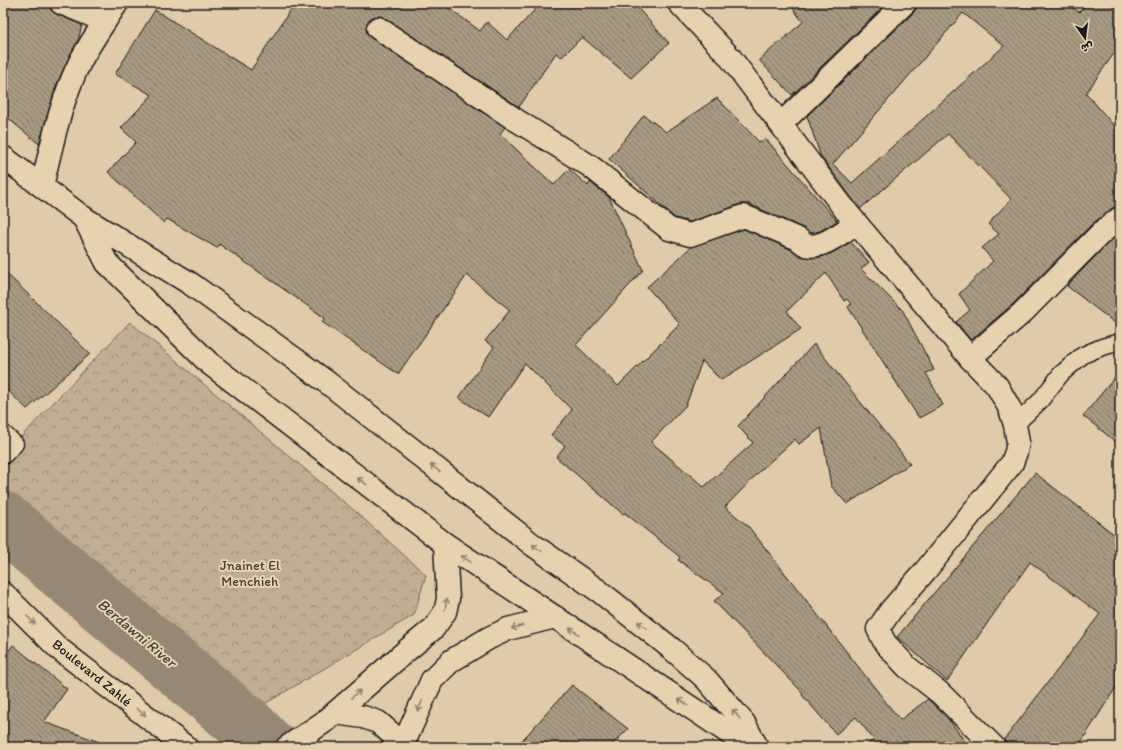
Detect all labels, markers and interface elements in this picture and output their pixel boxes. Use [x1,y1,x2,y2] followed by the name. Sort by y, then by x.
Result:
[1065,18,1105,58] north arrow
[1080,39,1095,55] text: ش
[430,463,441,472] one-way arrow
[356,477,367,485] one-way arrow
[532,544,543,552] one-way arrow
[461,555,472,563] one-way arrow
[220,557,280,590] park label: Jnainet El Menchieh
[94,595,182,672] water label: Berdawni River
[443,598,451,611] one-way arrow
[26,616,36,625] one-way arrow
[636,621,647,630] one-way arrow
[511,624,524,631] one-way arrow
[569,626,580,635] one-way arrow
[49,636,135,710] street label: Boulevard Zahlé
[351,690,361,699] one-way arrow
[678,698,689,706] one-way arrow
[416,700,423,712] one-way arrow
[136,708,147,717] one-way arrow
[732,709,741,719] one-way arrow

